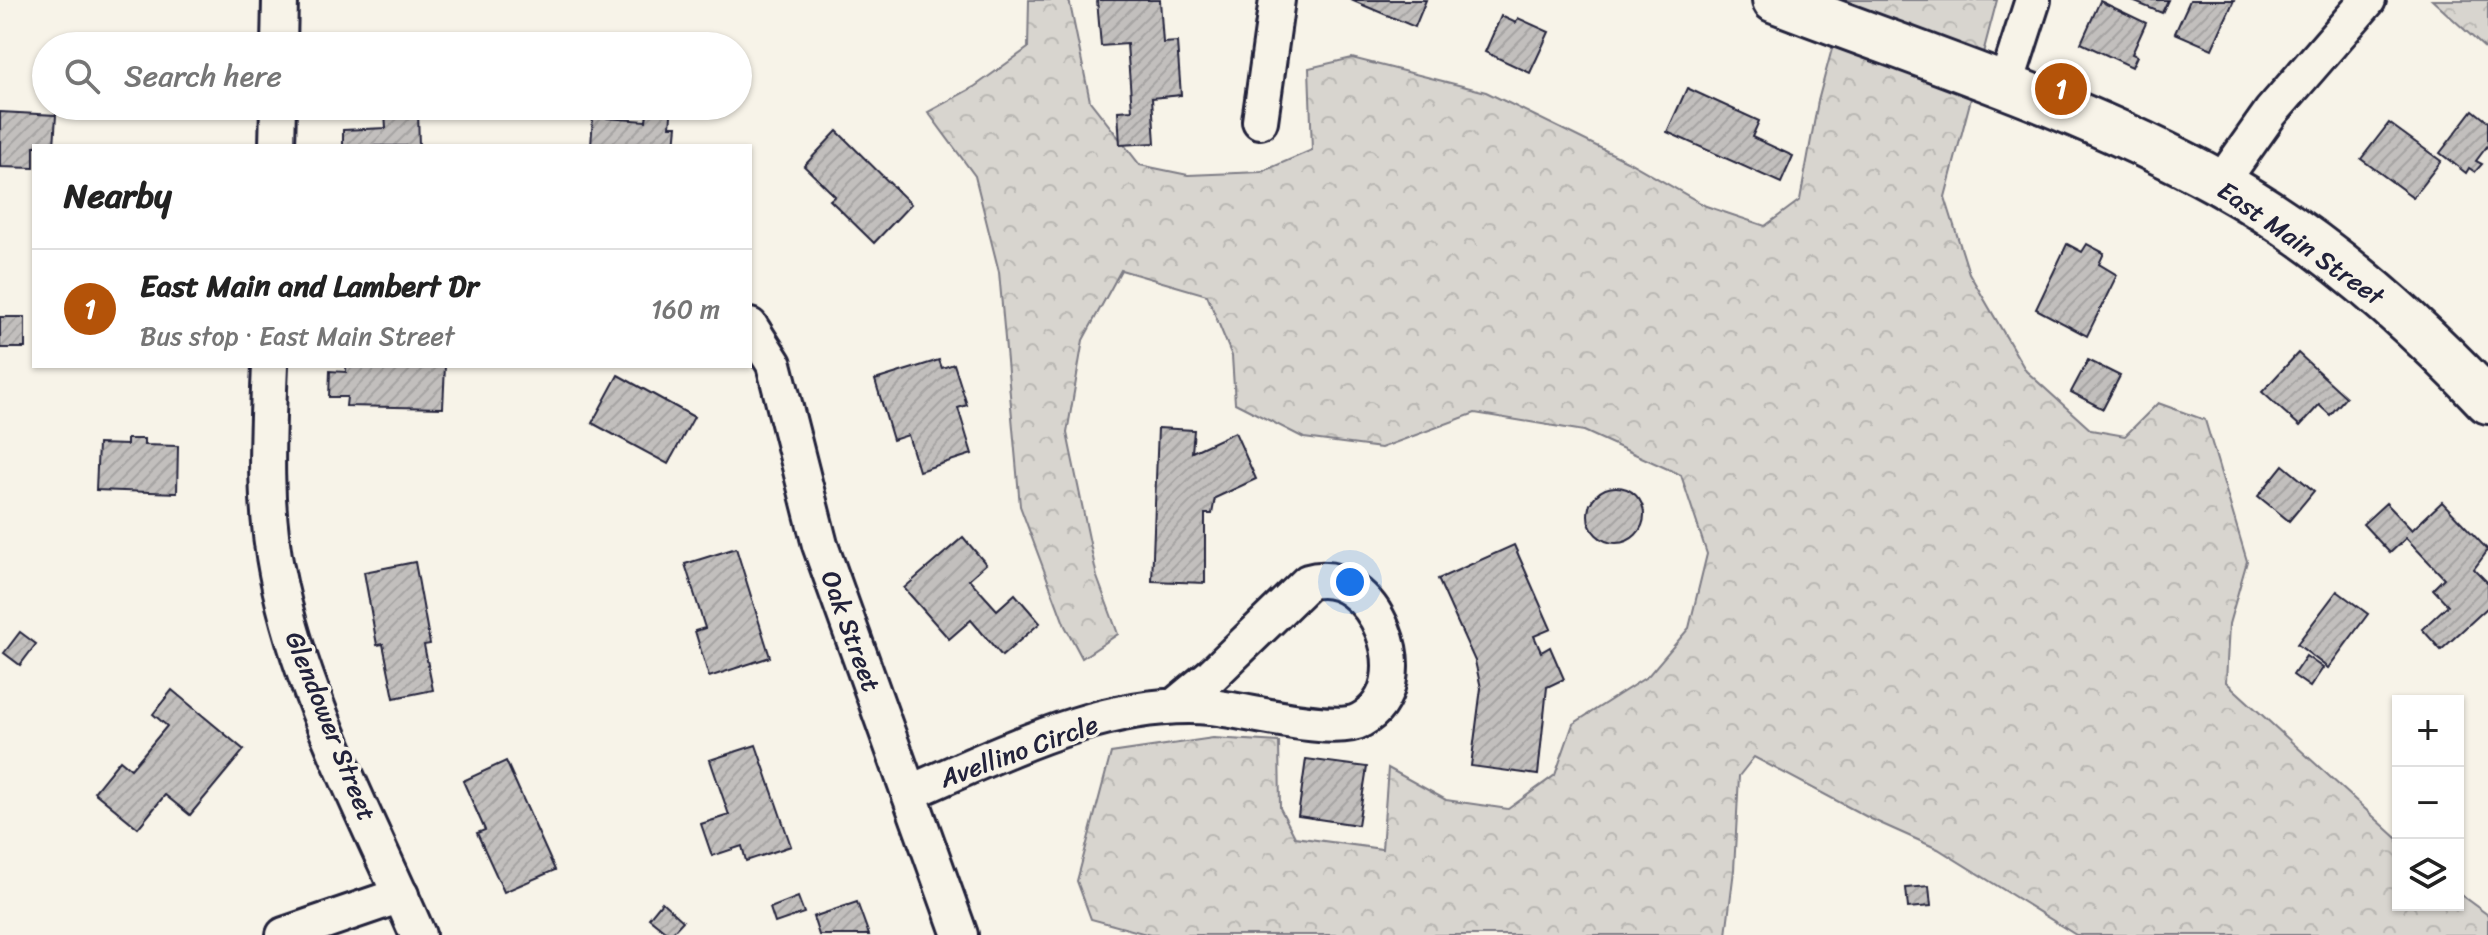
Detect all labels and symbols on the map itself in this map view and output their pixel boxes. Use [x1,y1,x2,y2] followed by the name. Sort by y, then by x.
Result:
[2035,59,2087,119] pin: 1
[2208,168,2395,319] street label: East Main Street
[1330,562,1370,602] your location
[808,564,894,698] street label: Oak Street
[272,624,390,828] street label: Glendower Street
[932,701,1105,801] street label: Avellino Circle

